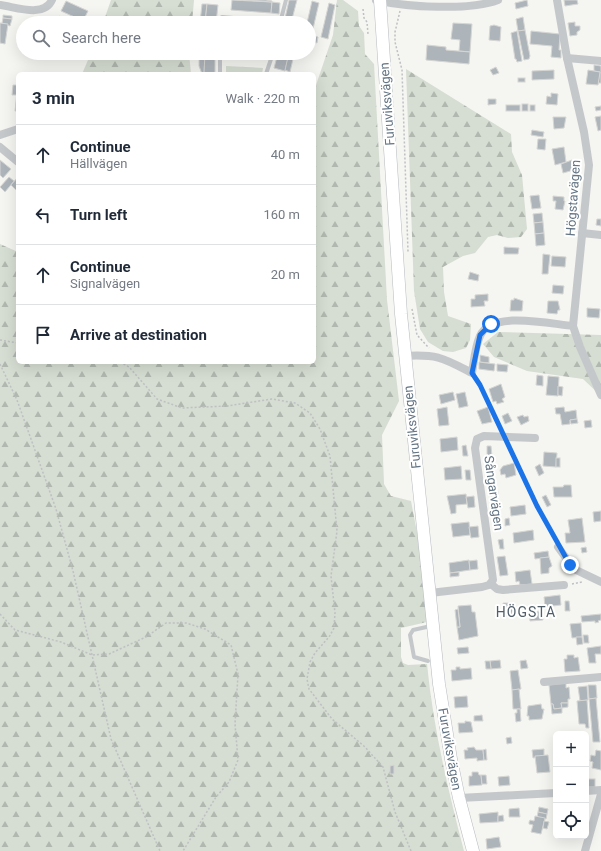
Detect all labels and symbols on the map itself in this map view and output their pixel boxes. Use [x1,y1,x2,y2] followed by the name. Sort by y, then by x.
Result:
[377,62,397,146] street label: Furuviksvägen
[563,159,583,237] street label: Högstavägen
[482,315,500,333] route start
[400,385,424,469] street label: Furuviksvägen
[481,455,507,531] street label: Sångarvägen
[561,556,579,574] route end
[496,604,556,620] district label: HÖGSTA
[435,707,465,791] street label: Furuviksvägen

